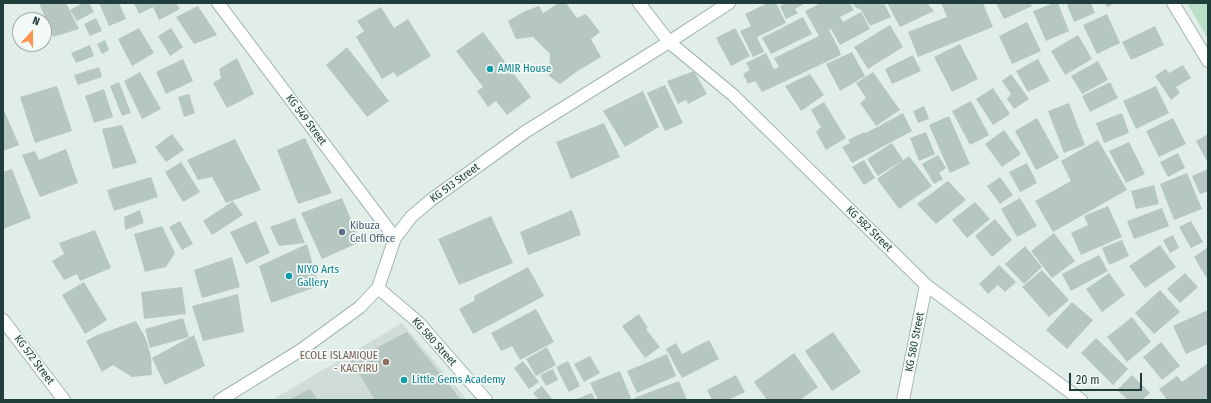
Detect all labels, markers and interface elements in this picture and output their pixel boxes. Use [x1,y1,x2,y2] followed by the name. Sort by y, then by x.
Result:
[12,12,52,52] north arrow
[31,14,42,29] text: N
[498,62,551,76] place label: AMIR House
[485,64,495,74] marker: AMIR House
[283,92,329,148] street label: KG 549 Street
[428,161,482,205] street label: KG 513 Street
[843,204,895,254] street label: KG 582 Street
[350,219,395,245] place label: Kibuza Cell Office
[337,227,347,237] marker: Kibuza Cell Office
[297,263,339,289] place label: NIYO Arts Gallery
[284,271,294,281] marker: NIYO Arts Gallery
[903,311,927,373] street label: KG 580 Street
[409,315,459,369] street label: KG 580 Street
[11,333,57,387] street label: KG 572 Street
[300,349,378,375] place label: ECOLE ISLAMIQUE - KACYIRU
[381,357,391,367] marker: ECOLE ISLAMIQUE - KACYIRU
[1071,365,1144,391] scale bar
[412,373,505,387] place label: Little Gems Academy
[1076,373,1100,387] text: 20 m
[399,375,409,385] marker: Little Gems Academy

